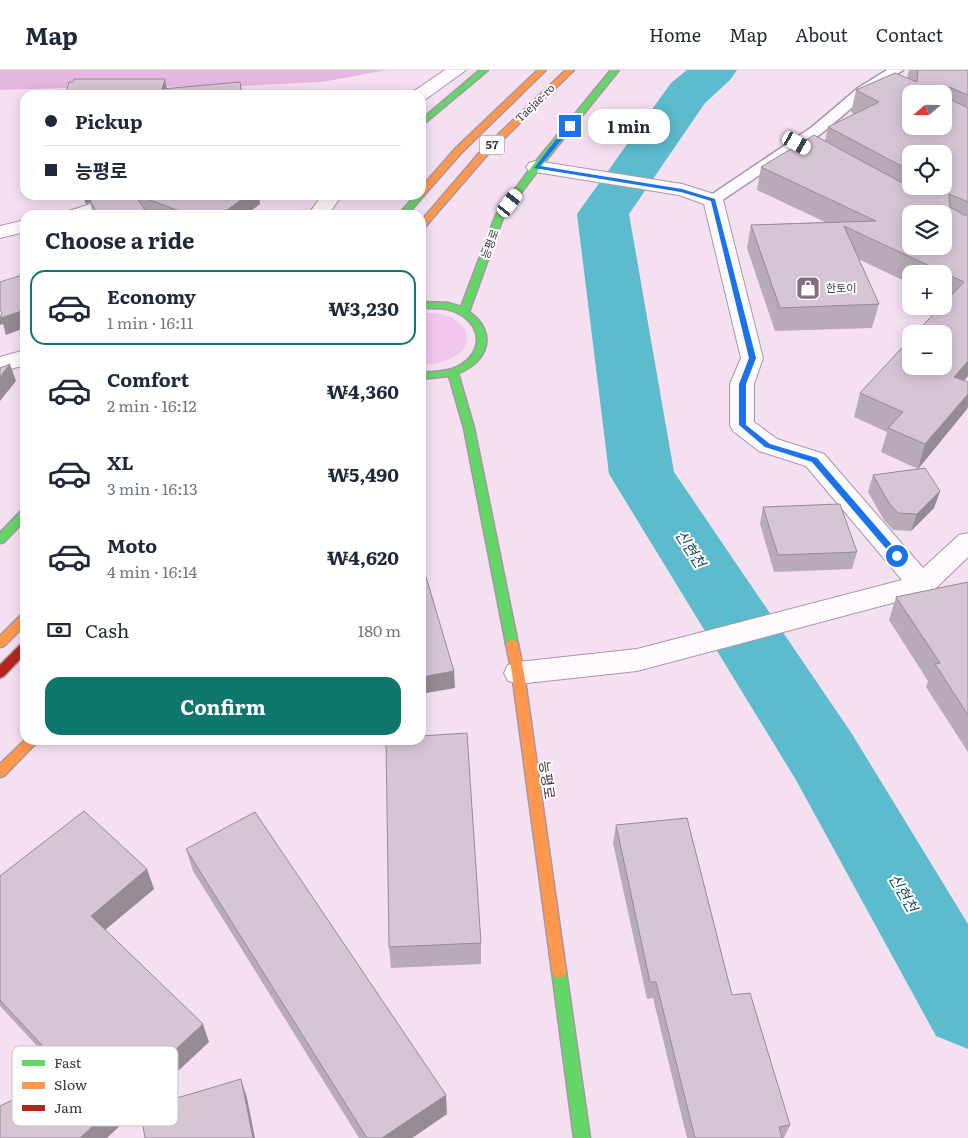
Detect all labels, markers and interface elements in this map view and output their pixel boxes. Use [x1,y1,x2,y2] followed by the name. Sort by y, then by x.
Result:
[25,17,78,52] text: Map
[649,21,701,48] text: Home
[729,21,767,48] text: Map
[795,21,848,48] text: About
[876,21,943,48] text: Contact
[511,79,558,125] street label: Taejae-ro
[902,85,952,135] north arrow
[902,85,952,375] map controls
[75,107,143,135] text: Pickup
[588,108,670,144] callout: 1 min
[608,114,650,138] text: 1 min
[559,115,581,137] route end
[780,129,813,157] car
[480,136,504,154] road number: 57
[902,145,952,195] button: locate
[75,156,127,184] text: 능평로
[494,187,525,219] car
[902,205,952,255] button: layers
[45,223,194,256] text: Choose a ride
[476,227,502,261] street label: 능평로
[902,265,952,315] button: +
[795,275,821,301] shop icon: 한토이
[826,279,856,295] place label: 한토이
[107,282,196,310] text: Economy
[47,285,92,330] icon: car
[329,294,399,322] text: ₩3,230
[107,310,193,334] text: 1 min · 16:11
[902,325,952,375] button: −
[107,365,189,393] text: Comfort
[47,368,92,413] icon: car
[327,377,399,405] text: ₩4,360
[107,393,197,417] text: 2 min · 16:12
[107,448,134,476] text: XL
[47,451,92,496] icon: car
[328,460,399,488] text: ₩5,490
[107,476,198,500] text: 3 min · 16:13
[670,525,713,574] water label: 신현천
[107,531,157,559] text: Moto
[47,534,92,579] icon: car
[327,543,399,571] text: ₩4,620
[886,545,908,567] route start
[107,559,197,583] text: 4 min · 16:14
[45,616,73,644] icon: cash
[85,616,129,644] text: Cash
[358,618,401,642] text: 180 m
[45,677,401,735] button: Confirm
[535,759,561,801] street label: 능평로
[884,869,926,918] water label: 신현천
[12,1046,178,1126] legend
[54,1052,82,1072] text: Fast
[54,1074,87,1094] text: Slow
[54,1097,83,1117] text: Jam

